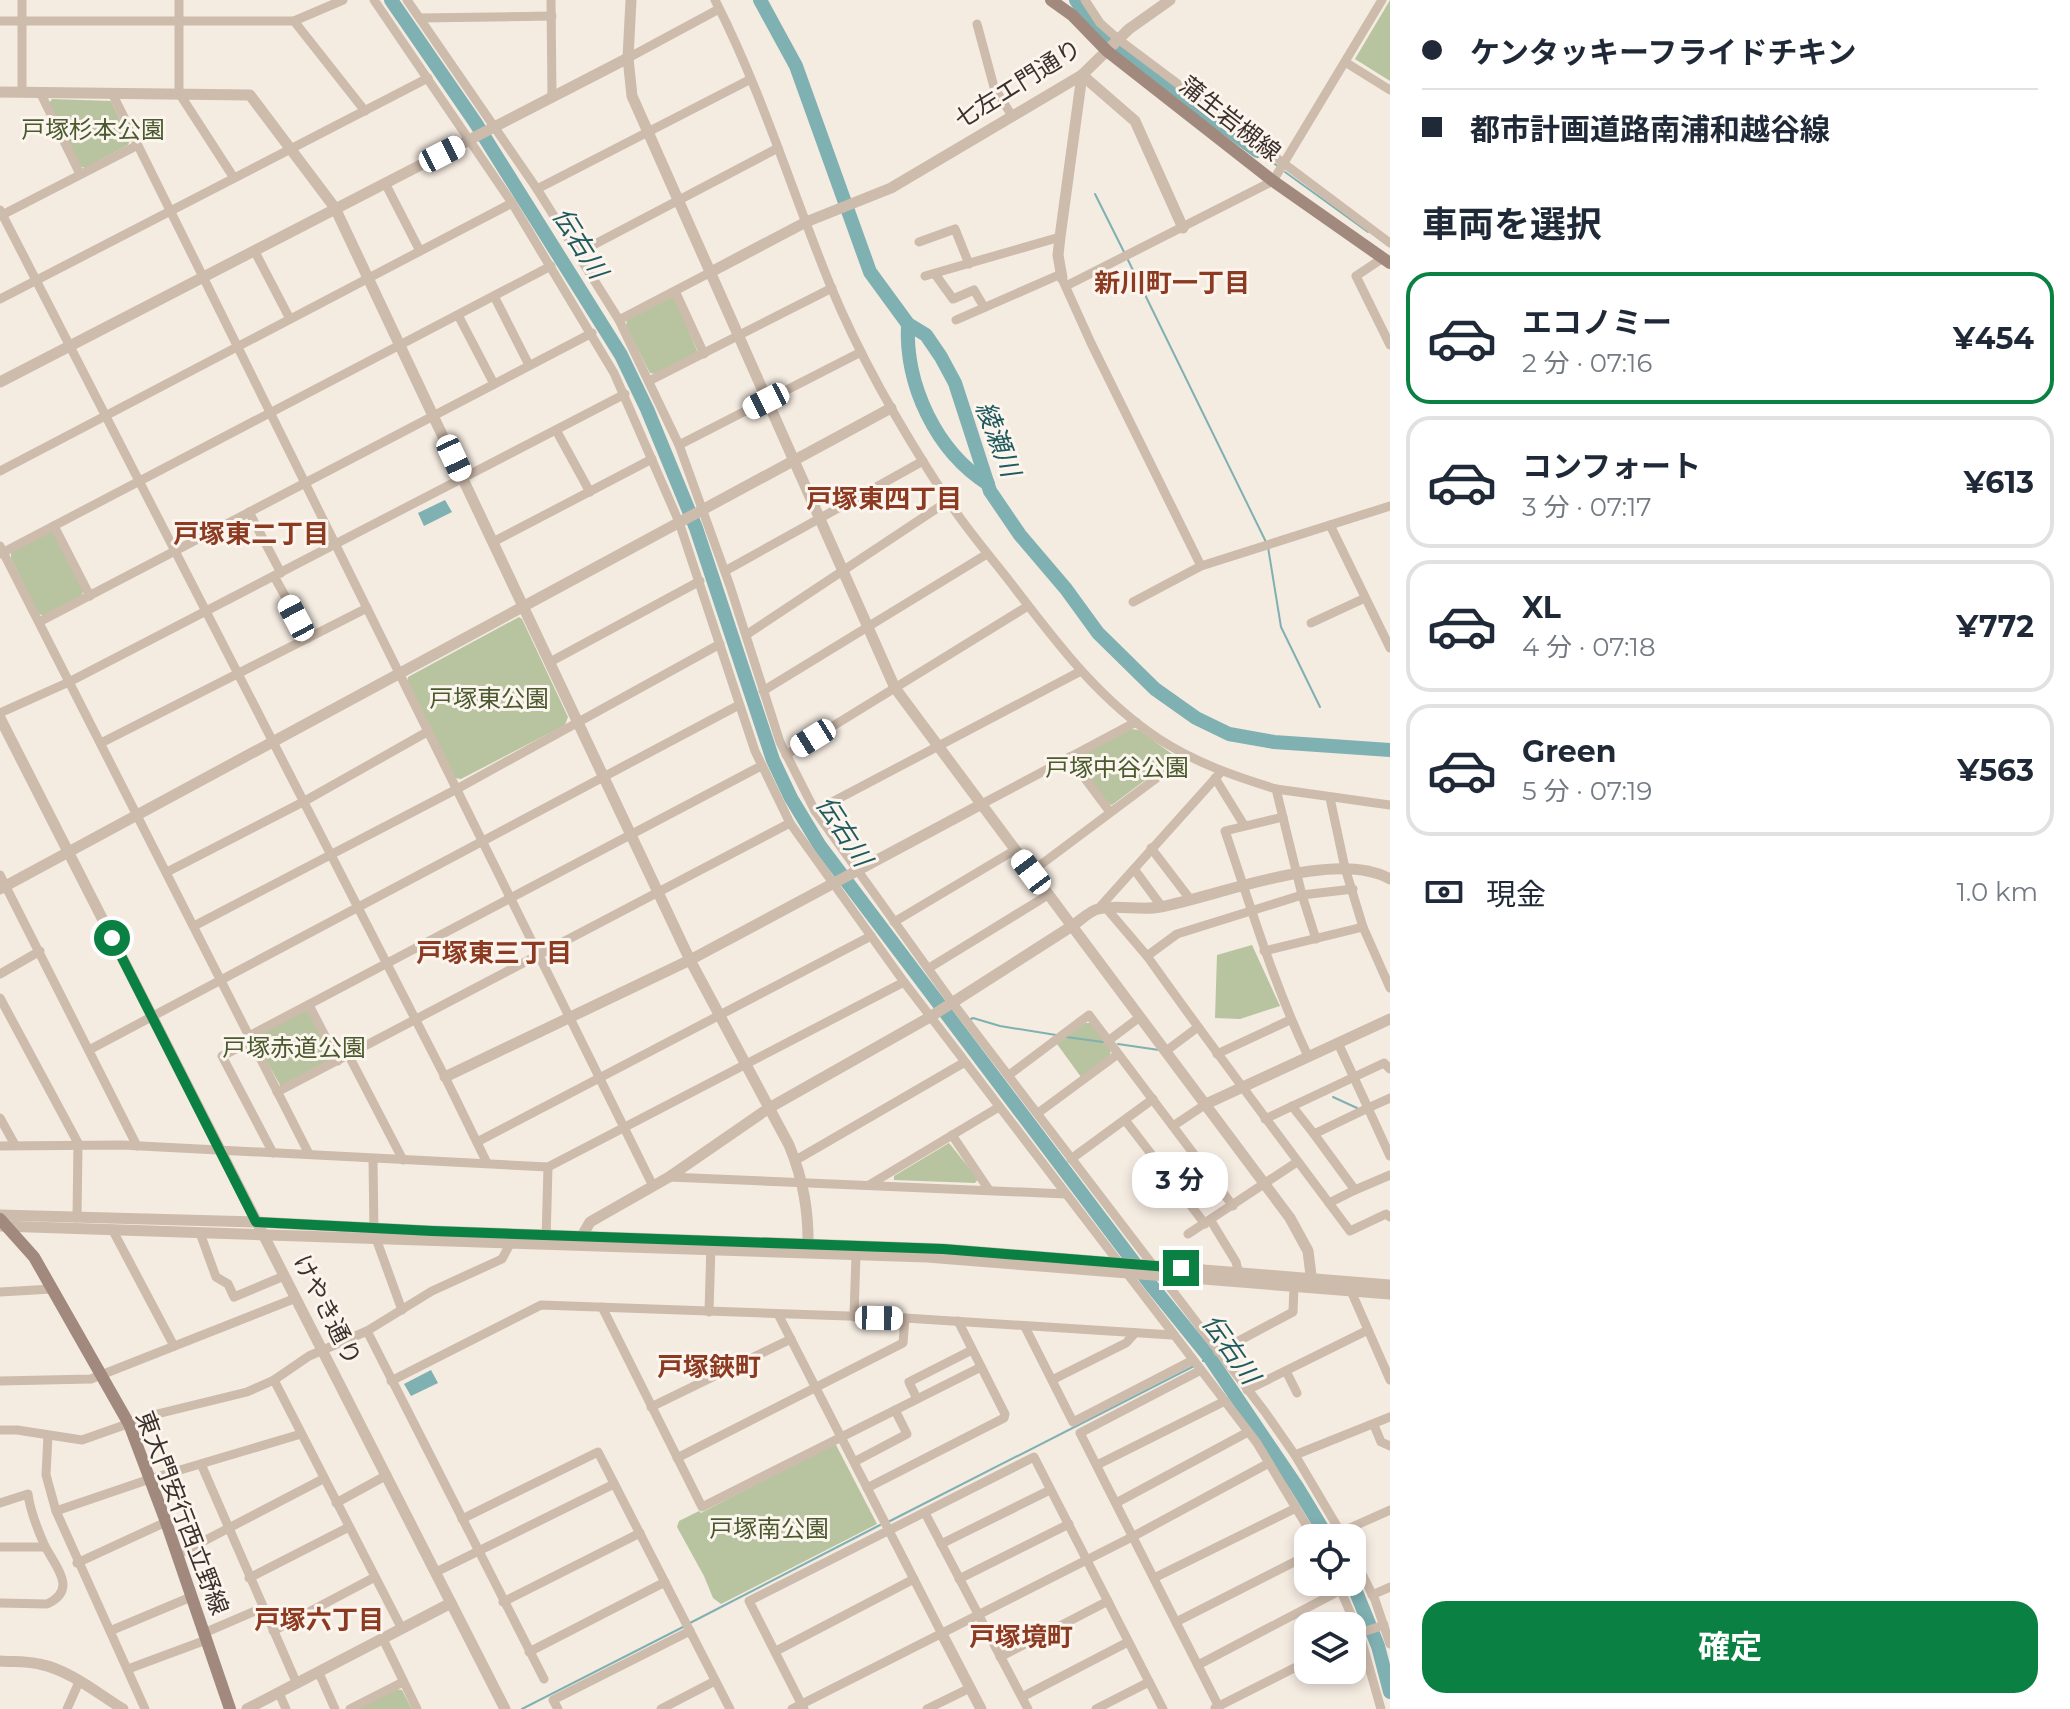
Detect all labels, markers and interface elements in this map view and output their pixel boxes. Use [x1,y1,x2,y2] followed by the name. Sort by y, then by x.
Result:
[949,33,1086,134] street label: 七左エ門通り
[1470,34,1856,71] text: ケンタッキーフライドチキン
[1174,70,1287,167] street label: 蒲生岩槻線
[1470,111,1830,148] text: 都市計画道路南浦和越谷線
[21,115,165,144] park label: 戸塚杉本公園
[415,132,469,176] car
[546,201,616,287] water label: 伝右川
[1422,202,1602,246] text: 車両を選択
[1094,267,1250,299] district label: 新川町一丁目
[1426,302,1498,374] icon: car
[1522,304,1672,341] text: エコノミー
[1953,320,2034,357] text: ¥454
[1522,347,1652,379] text: 2 分 · 07:16
[739,379,793,423] car
[969,397,1028,484] water label: 綾瀬川
[433,431,475,485] car
[1426,446,1498,518] icon: car
[1522,448,1701,485] text: コンフォート
[1964,464,2034,501] text: ¥613
[806,483,962,515] district label: 戸塚東四丁目
[1522,491,1652,523] text: 3 分 · 07:17
[173,518,329,550] district label: 戸塚東二丁目
[1522,589,1561,626] text: XL
[1426,590,1498,662] icon: car
[274,591,318,645] car
[1956,608,2034,645] text: ¥772
[1522,631,1655,663] text: 4 分 · 07:18
[429,684,549,713] park label: 戸塚東公園
[786,715,840,761] car
[1522,733,1616,770] text: Green
[1426,734,1498,806] icon: car
[1957,752,2034,789] text: ¥563
[1045,753,1189,782] park label: 戸塚中谷公園
[1522,775,1652,807] text: 5 分 · 07:19
[809,790,880,875] water label: 伝右川
[1007,846,1055,898] car
[1422,870,1466,914] icon: cash
[1486,876,1546,913] text: 現金
[1956,876,2038,908] text: 1.0 km
[94,920,130,956] route start
[416,937,572,969] district label: 戸塚東三丁目
[222,1033,366,1062] park label: 戸塚赤道公園
[1133,1152,1229,1208] callout: 3 分
[1156,1164,1204,1196] text: 3 分
[287,1250,368,1370] street label: けやき通り
[1163,1250,1199,1286] route end
[855,1306,903,1330] car
[1196,1308,1268,1393] water label: 伝右川
[657,1351,761,1383] district label: 戸塚鋏町
[130,1407,235,1619] street label: 東大門安行西立野線
[709,1514,829,1543] park label: 戸塚南公園
[1294,1524,1366,1684] map controls
[1294,1524,1366,1596] button: locate
[1422,1601,2038,1693] button: 確定
[254,1604,384,1636] district label: 戸塚六丁目
[1294,1612,1366,1684] button: layers
[969,1621,1073,1653] district label: 戸塚境町

